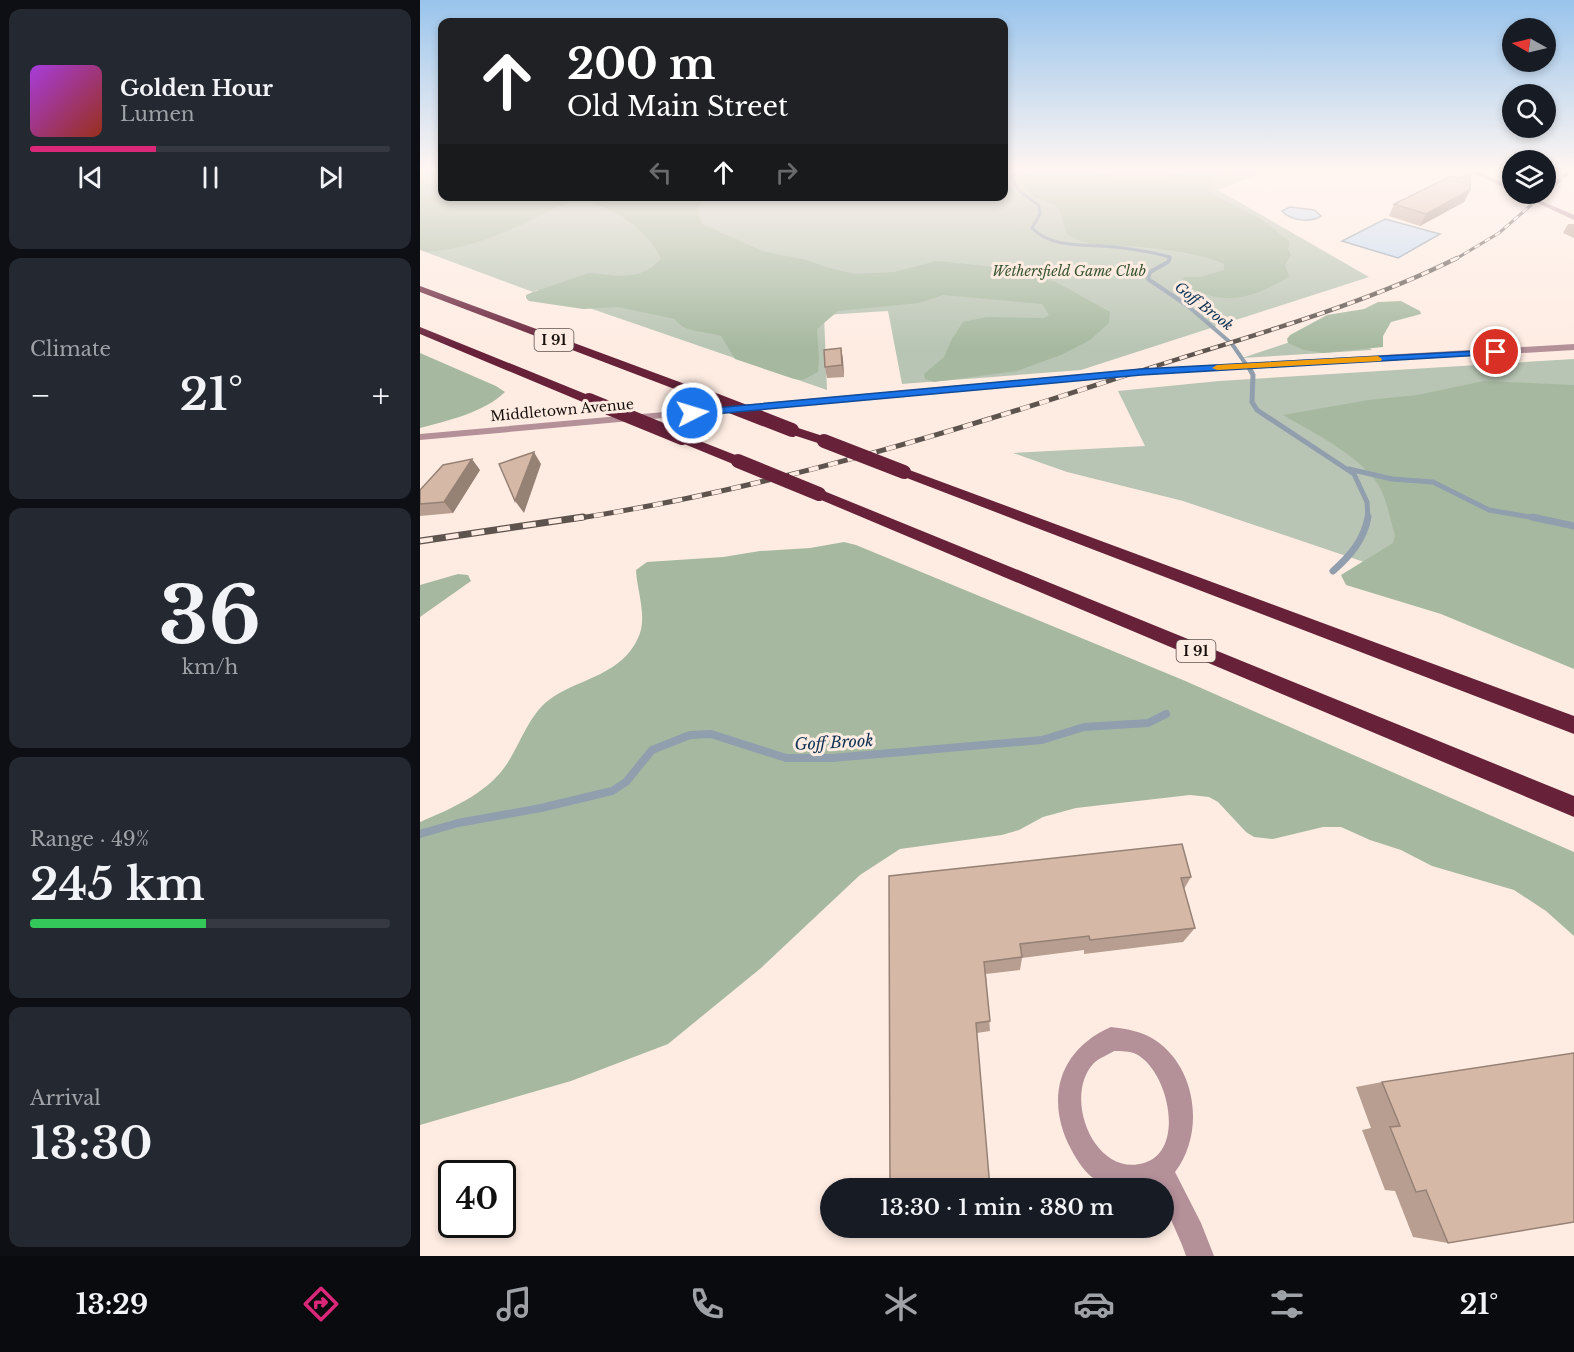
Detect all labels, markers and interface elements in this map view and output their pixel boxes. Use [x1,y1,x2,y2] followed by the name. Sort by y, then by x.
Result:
[1502,18,1556,72] north arrow
[1502,18,1556,204] map controls
[567,38,715,90] text: 200 m
[468,42,546,120] icon: ahead
[120,75,273,102] text: Golden Hour
[1502,84,1556,138] button: search
[567,90,788,123] text: Old Main Street
[120,102,195,126] text: Lumen
[1502,150,1556,204] button: layers
[644,156,677,189] icon: left
[707,156,740,189] icon: ahead
[770,156,803,189] icon: right
[74,161,107,194] icon: previous
[194,161,227,194] icon: pause
[314,161,347,194] icon: next
[992,262,1146,280] park label: Wethersfield Game Club
[1171,278,1237,334] water label: Goff Brook
[1470,326,1521,377] pin
[534,329,574,351] road number: I 91
[1479,335,1512,368] icon: arrive
[30,337,111,361] text: Climate
[180,366,243,422] text: 21°
[30,375,51,416] text: −
[372,375,390,416] text: +
[660,381,724,445] position arrow
[489,395,635,425] street label: Middletown Avenue
[159,567,261,664] text: 36
[1176,640,1216,662] road number: I 91
[182,655,238,679] text: km/h
[794,730,874,754] water label: Goff Brook
[30,827,149,851] text: Range · 49%
[30,856,205,912] text: 245 km
[30,1086,101,1110] text: Arrival
[30,1115,153,1171] text: 13:30
[438,1160,516,1238] speed limit sign: 40
[880,1194,1114,1221] text: 13:30 · 1 min · 380 m
[300,1283,342,1325] icon: directions
[493,1283,535,1325] icon: music
[686,1283,728,1325] icon: phone
[880,1283,922,1325] icon: climate
[1073,1283,1115,1325] icon: car
[1266,1283,1308,1325] icon: filters
[76,1288,148,1321] text: 13:29
[1460,1288,1498,1321] text: 21°

